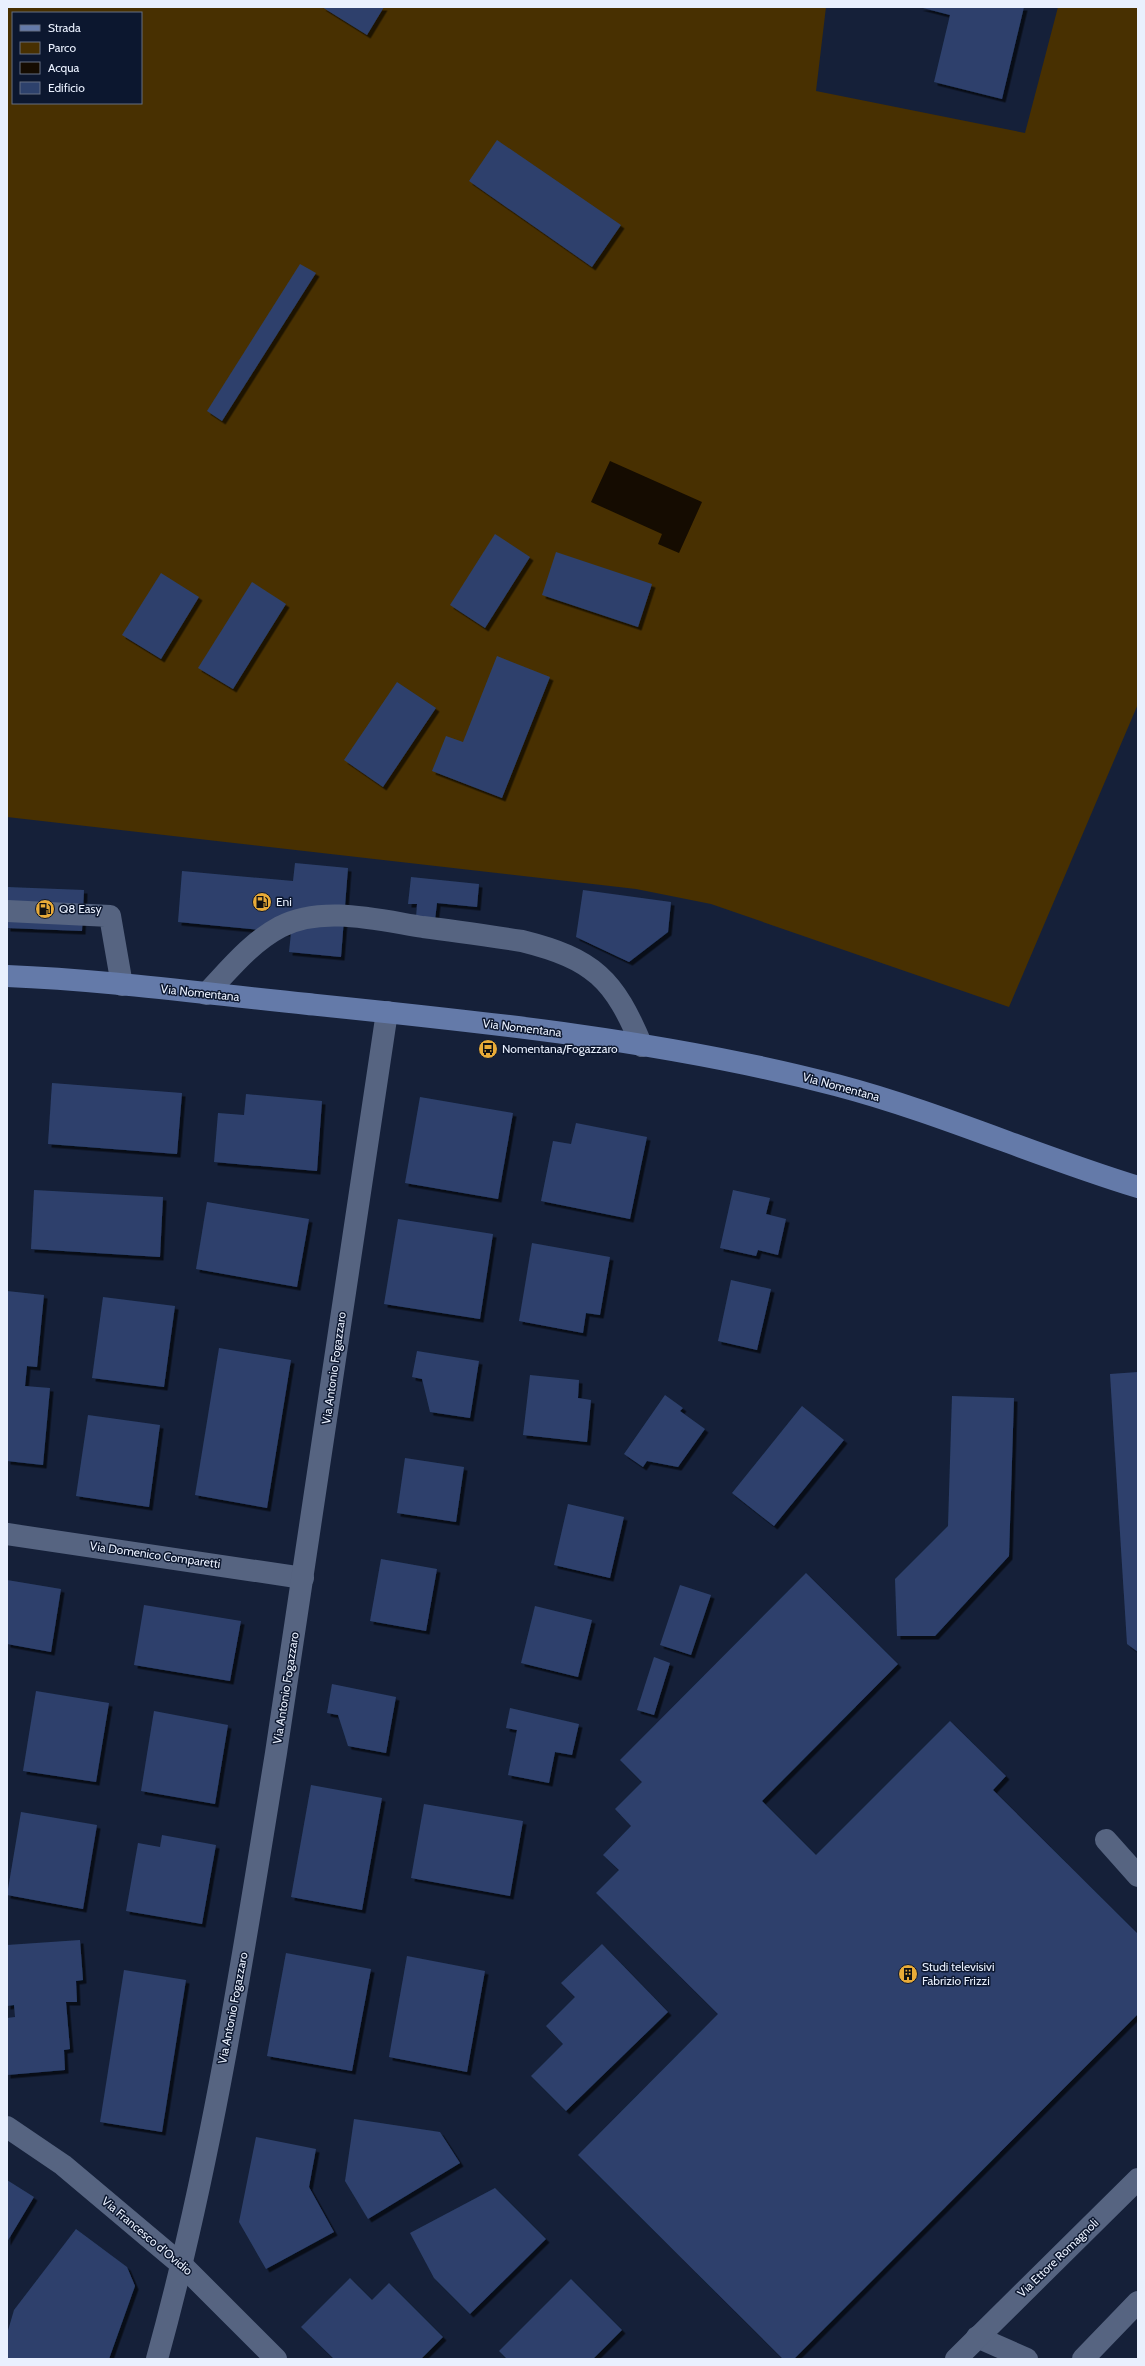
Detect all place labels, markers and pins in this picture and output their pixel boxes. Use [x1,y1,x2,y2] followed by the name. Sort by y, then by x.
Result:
[251,891,273,913] fuel station icon: Eni
[276,894,292,909] place label: Eni
[34,898,56,920] fuel station icon: Q8 Easy
[59,901,102,916] place label: Q8 Easy
[477,1038,499,1060] bus stop icon: Nomentana/Fogazzaro
[502,1041,618,1056] place label: Nomentana/Fogazzaro
[922,1959,994,1988] place label: Studi televisivi Fabrizio Frizzi
[897,1963,919,1985] building icon: Studi televisivi Fabrizio Frizzi

